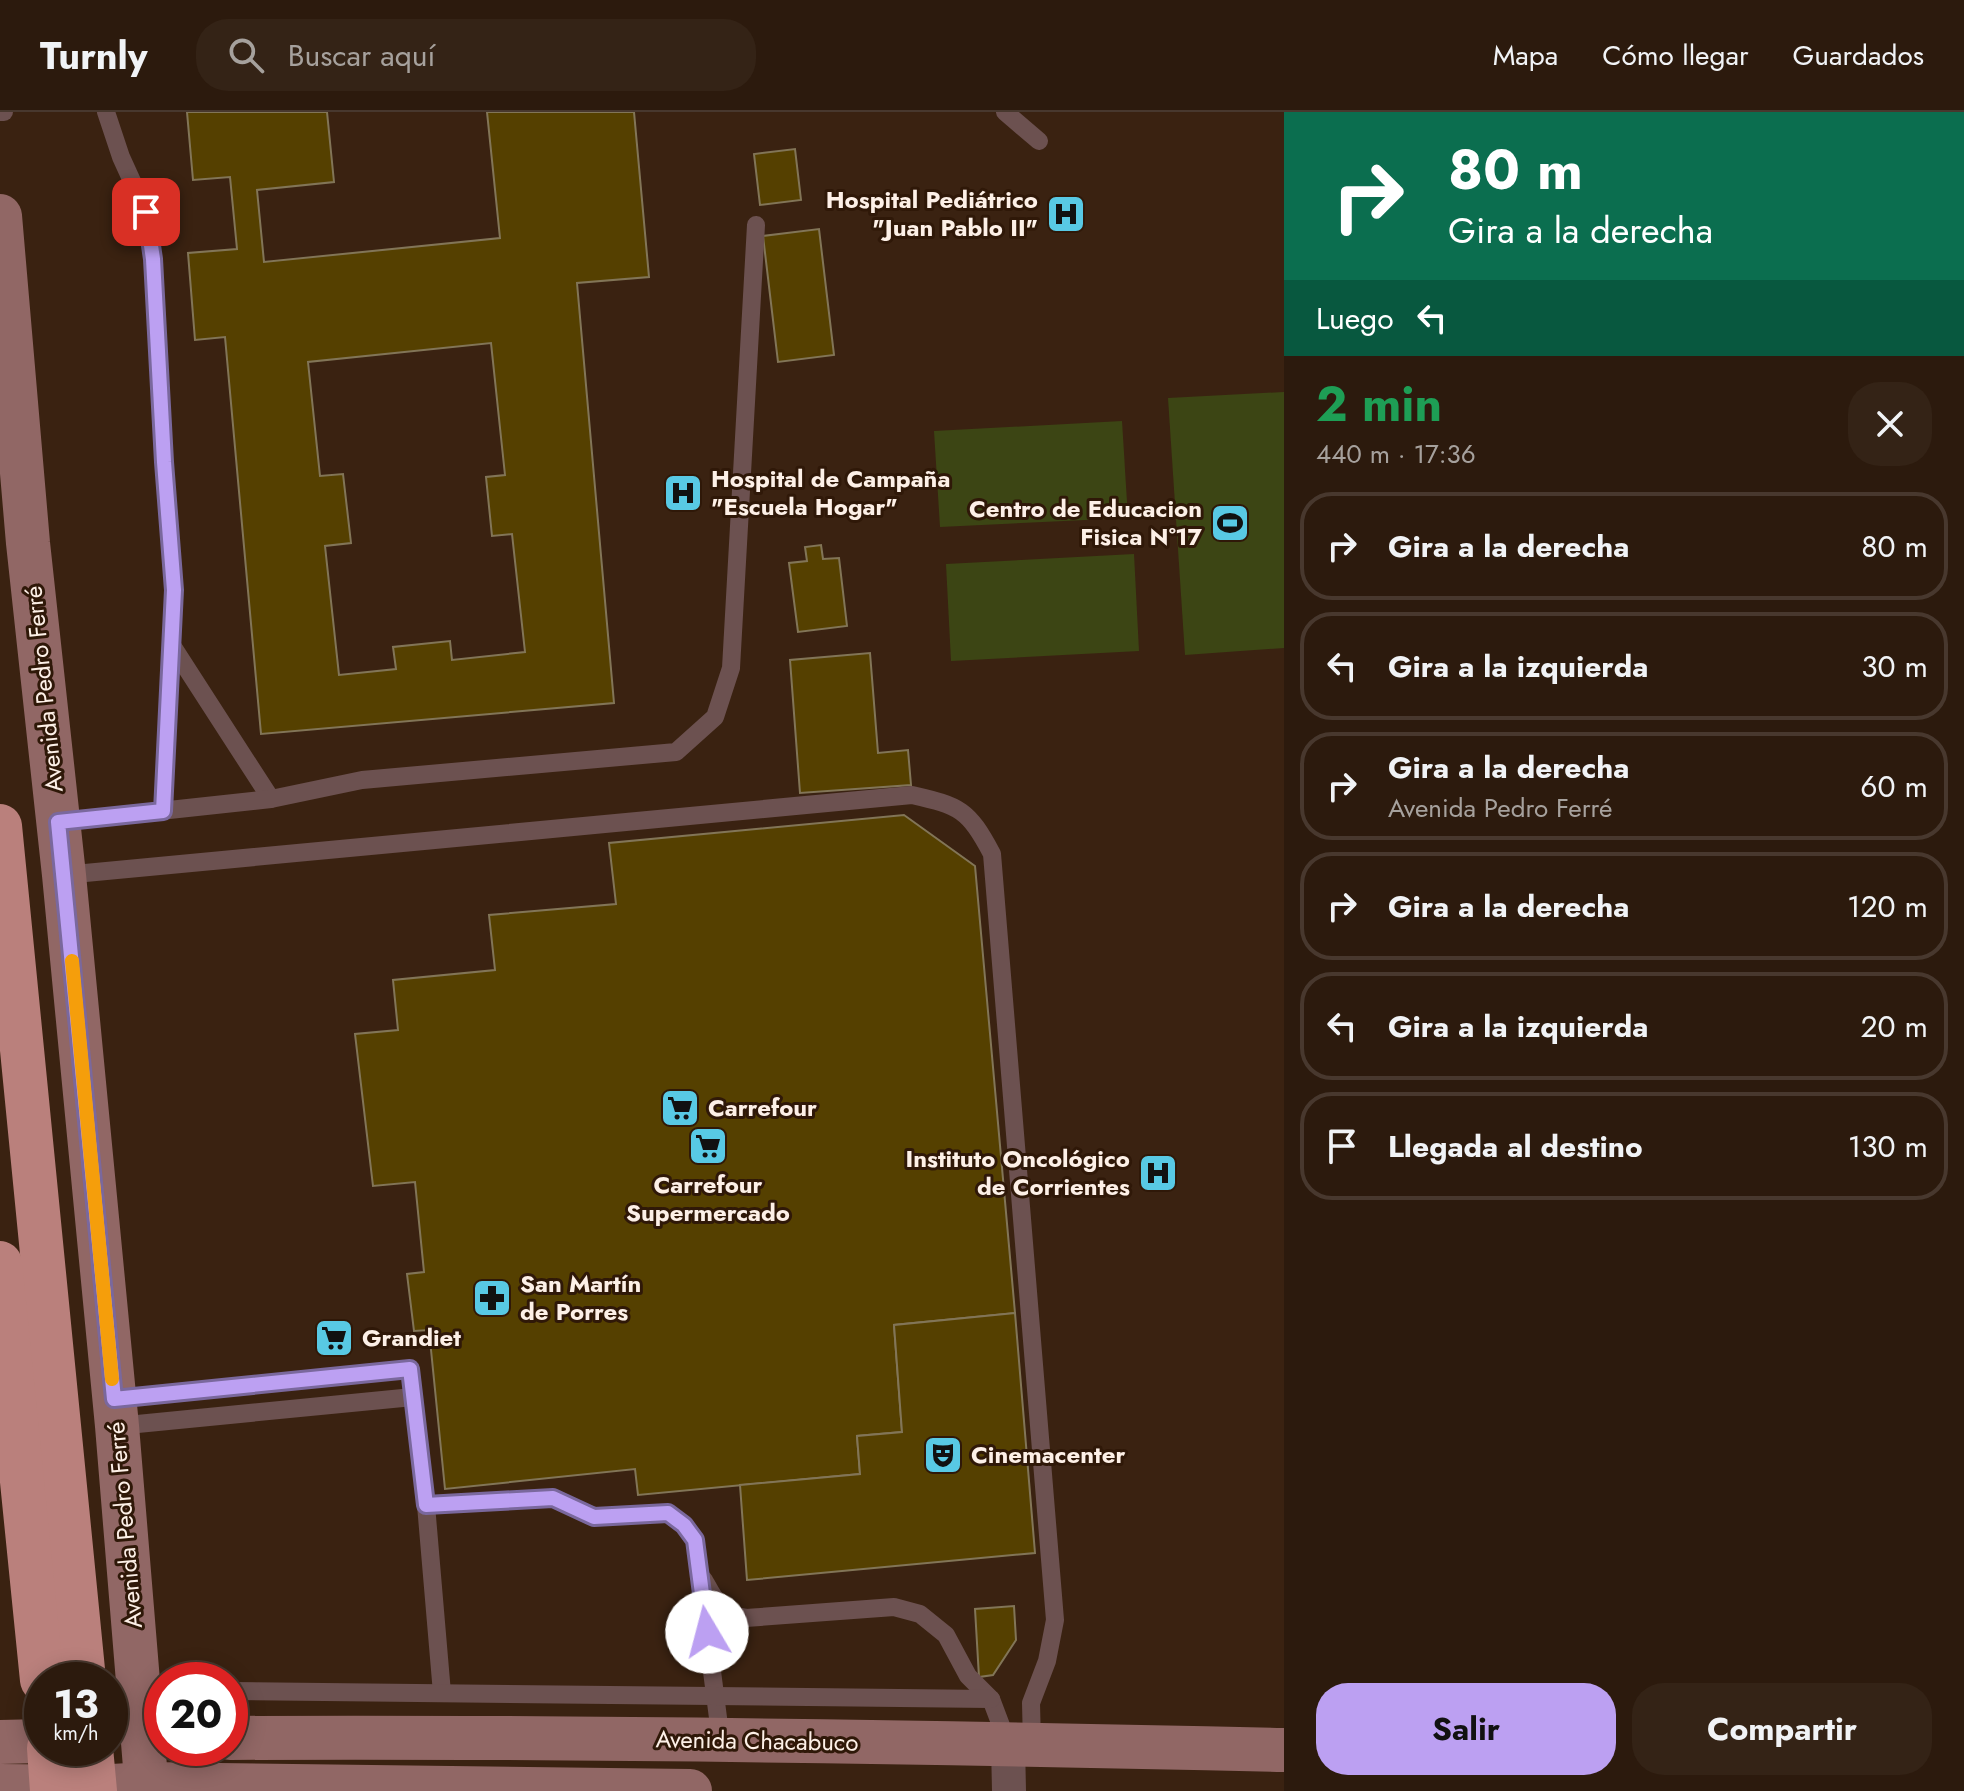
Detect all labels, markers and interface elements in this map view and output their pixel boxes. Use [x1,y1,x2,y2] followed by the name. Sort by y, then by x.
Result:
[196,19,756,91] search box
[40,28,148,83] text: Turnly
[224,33,268,77] icon: search
[288,34,435,77] text: Buscar aquí
[1493,35,1558,76] text: Mapa
[1602,35,1749,76] text: Cómo llegar
[1793,35,1924,76] text: Guardados
[1448,129,1583,210] text: 80 m
[1316,144,1420,248] icon: right
[112,178,180,246] pin
[826,182,1038,245] place label: Hospital Pediátrico "Juan Pablo II"
[124,190,168,234] icon: arrive
[1045,193,1087,235] hospital icon: Hospital Pediátrico "Juan Pablo II"
[1448,204,1713,256] text: Gira a la derecha
[1410,296,1454,340] icon: left
[1316,297,1394,340] text: Luego
[1316,370,1442,439] text: 2 min
[1848,382,1932,466] button: close
[1316,435,1476,473] text: 440 m · 17:36
[711,461,950,524] place label: Hospital de Campaña "Escuela Hogar"
[662,472,704,514] hospital icon: Hospital de Campaña "Escuela Hogar"
[969,491,1203,554] place label: Centro de Educacion Fisica Nº17
[1209,502,1251,544] sports icon: Centro de Educacion Fisica Nº17
[1320,524,1364,568] icon: right
[1388,525,1629,568] text: Gira a la derecha
[1861,525,1928,568] text: 80 m
[15,584,72,794] street label: Avenida Pedro Ferré
[1320,644,1364,688] icon: left
[1388,645,1648,688] text: Gira a la izquierda
[1861,645,1928,688] text: 30 m
[1388,746,1629,789] text: Gira a la derecha
[1320,764,1364,808] icon: right
[1860,765,1928,808] text: 60 m
[1388,789,1612,827] text: Avenida Pedro Ferré
[1320,884,1364,928] icon: right
[1388,885,1629,928] text: Gira a la derecha
[1847,885,1928,928] text: 120 m
[1320,1004,1364,1048] icon: left
[1388,1005,1648,1048] text: Gira a la izquierda
[1861,1005,1928,1048] text: 20 m
[659,1087,701,1129] supermarket icon: Carrefour
[708,1090,817,1125] place label: Carrefour
[1320,1124,1364,1168] icon: arrive
[687,1125,729,1167] supermarket icon: Carrefour Supermercado
[1388,1125,1643,1168] text: Llegada al destino
[1848,1125,1928,1168] text: 130 m
[905,1141,1130,1204] place label: Instituto Oncológico de Corrientes
[1137,1152,1179,1194] hospital icon: Instituto Oncológico de Corrientes
[626,1167,790,1230] place label: Carrefour Supermercado
[520,1266,641,1329] place label: San Martín de Porres
[471,1277,513,1319] pharmacy icon: San Martín de Porres
[313,1317,355,1359] supermarket icon: Grandiet
[362,1320,461,1355] place label: Grandiet
[98,1420,151,1630] street label: Avenida Pedro Ferré
[922,1434,964,1476] theatre icon: Cinemacenter
[971,1437,1125,1472] place label: Cinemacenter
[665,1590,749,1674] position arrow
[144,1662,248,1766] speed limit sign: 20
[53,1675,99,1733] text: 13
[1316,1683,1616,1775] button: Salir
[1632,1683,1932,1775] button: Compartir
[53,1719,99,1748] text: km/h
[655,1721,859,1760] street label: Avenida Chacabuco

